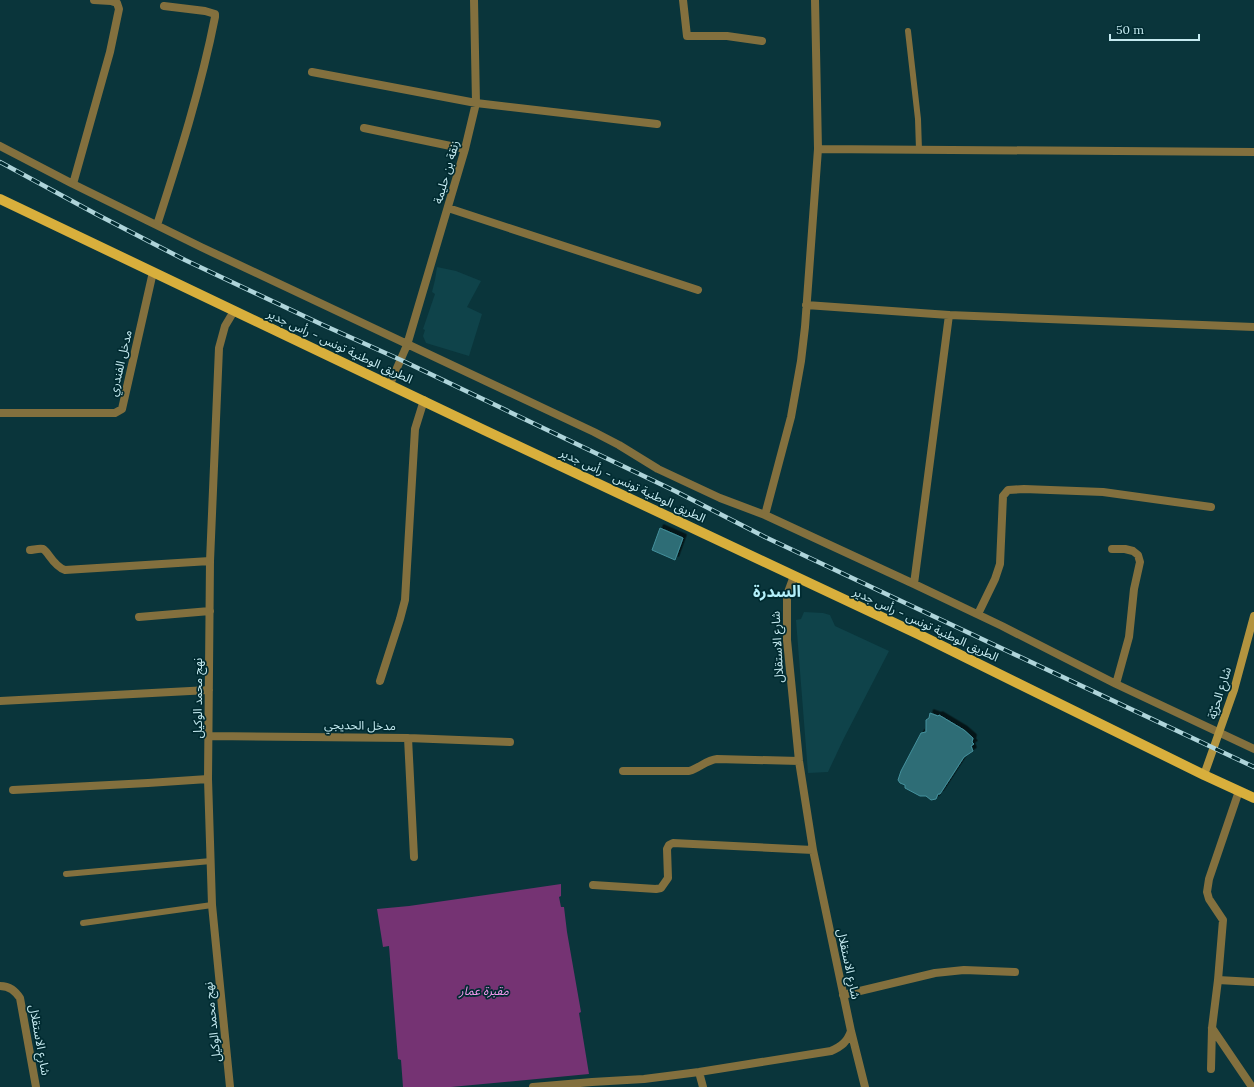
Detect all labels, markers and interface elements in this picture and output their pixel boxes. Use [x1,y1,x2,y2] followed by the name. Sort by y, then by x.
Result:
[1110,16,1199,42] scale bar
[1116,22,1144,37] text: 50 m
[430,139,462,205] street label: زنقة بن حليمة
[263,305,415,387] street label: الطريق الوطنية تونس - رأس جدير
[105,328,138,398] street label: مدخل الفندري
[556,444,708,526] street label: الطريق الوطنية تونس - رأس جدير
[753,581,801,601] district label: السدرة
[849,583,1001,665] street label: الطريق الوطنية تونس - رأس جدير
[768,611,788,683] street label: شارع الاستقلال
[190,658,207,738] street label: نهج محمد الوكيل
[1204,665,1236,722] street label: شارع الحرّيّة
[324,717,396,736] street label: مدخل الحديجي
[832,927,864,1001] street label: شارع الاستقلال
[200,981,226,1063] street label: نهج محمد الوكيل
[458,983,509,998] park label: مقبرة عمار
[24,1003,54,1077] street label: شارع الاستقلال

